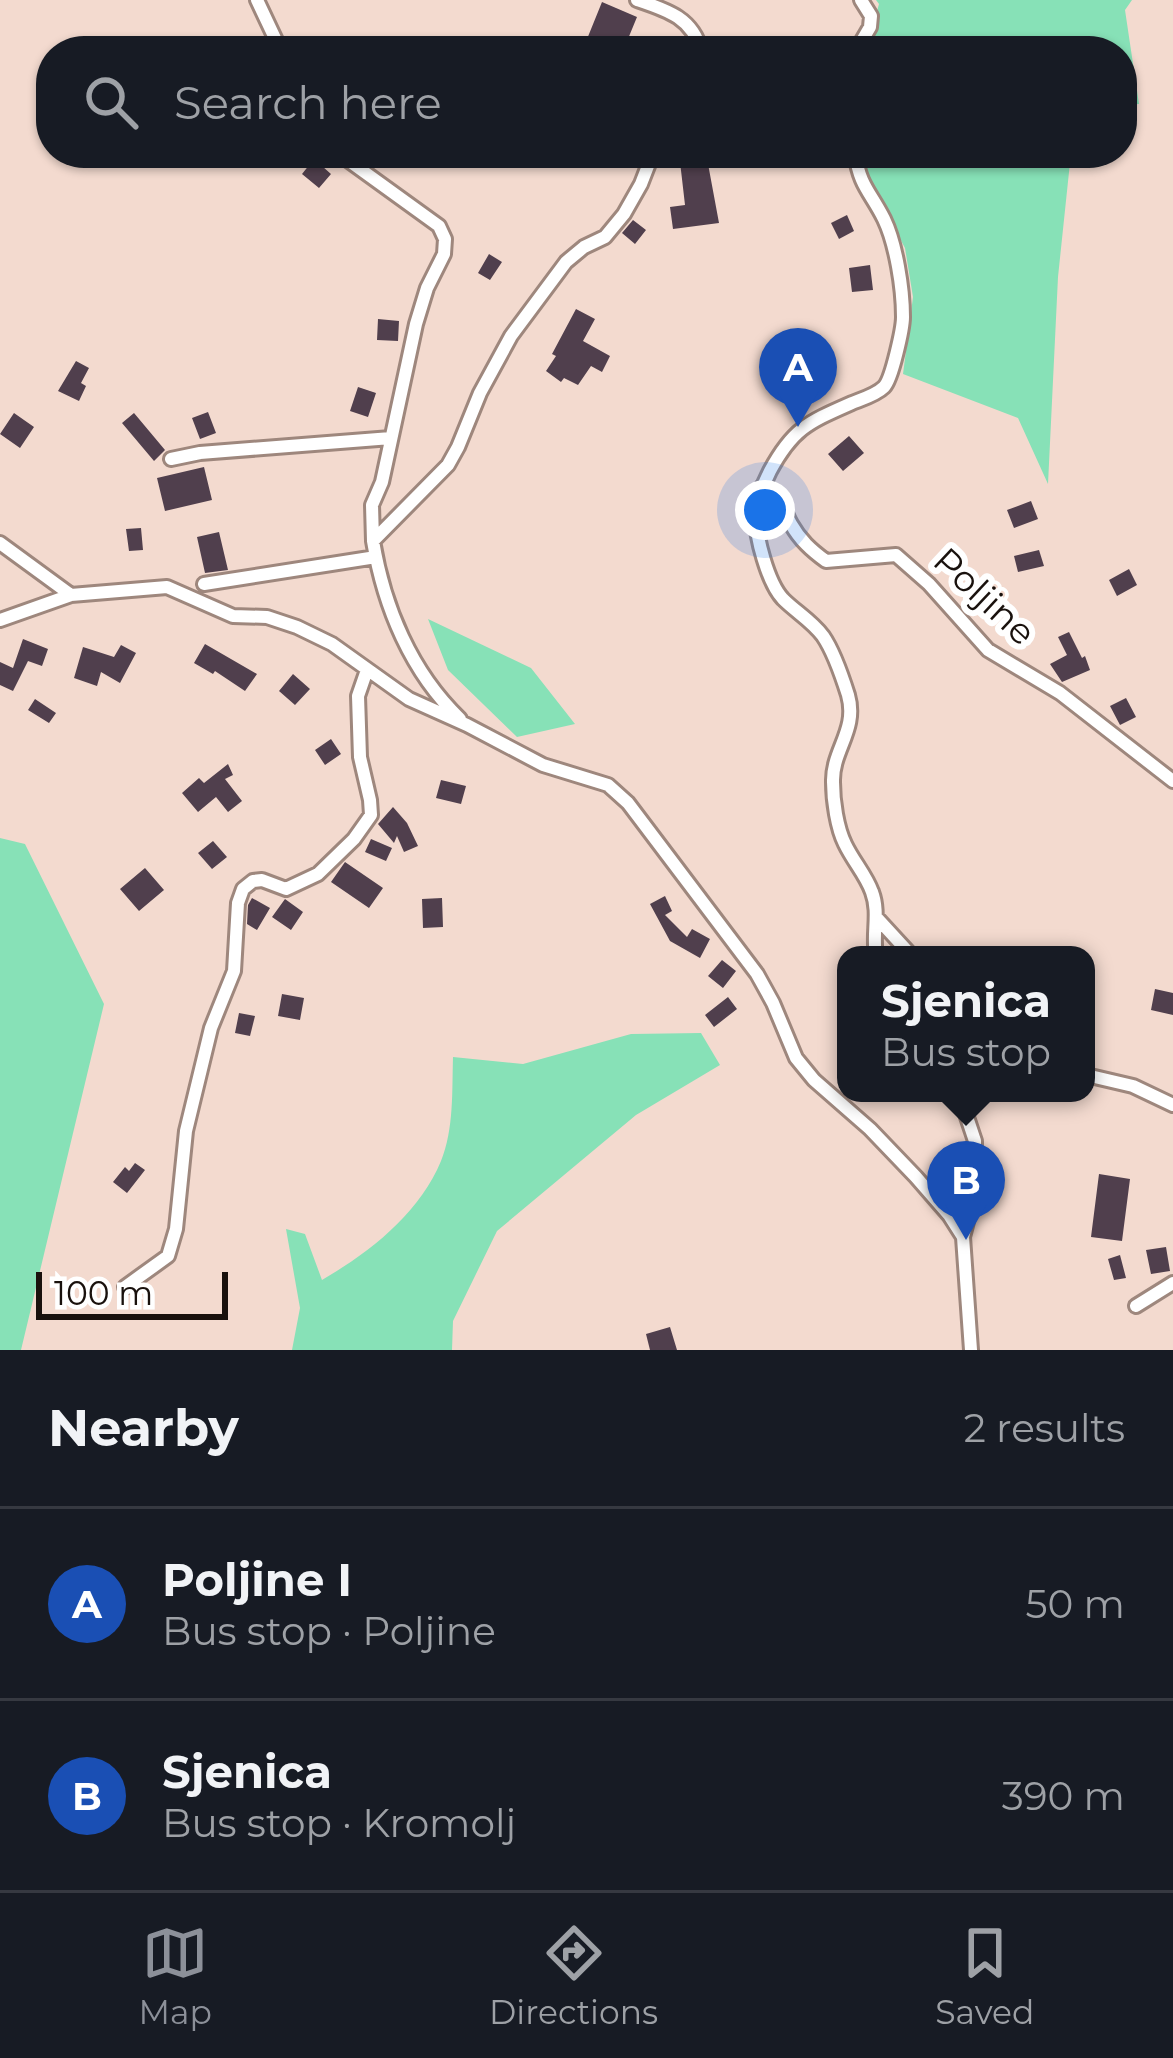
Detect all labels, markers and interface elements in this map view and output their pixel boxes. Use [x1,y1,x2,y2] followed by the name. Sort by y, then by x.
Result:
[36,36,1137,168] search box
[78,69,144,135] icon: search
[174,75,442,130] text: Search here
[759,328,837,427] pin: A
[735,480,795,540] your location
[925,538,1045,654] street label: Poljine
[837,946,1095,1102] popup
[881,973,1051,1028] text: Sjenica
[881,1028,1051,1076] text: Bus stop
[927,1141,1005,1240] pin: B
[36,1266,228,1319] scale bar
[54,1273,153,1313] text: 100 m
[48,1397,239,1459] text: Nearby
[964,1404,1125,1452] text: 2 results
[162,1552,352,1607] text: Poljine I
[72,1580,102,1628] text: A
[1026,1580,1125,1628] text: 50 m
[162,1607,496,1655] text: Bus stop · Poljine
[162,1744,332,1799] text: Sjenica
[72,1772,102,1820] text: B
[1002,1772,1125,1820] text: 390 m
[162,1799,516,1847] text: Bus stop · Kromolj
[139,1920,212,2032] tab: Map
[489,1920,658,2032] tab: Directions
[935,1920,1034,2032] tab: Saved

